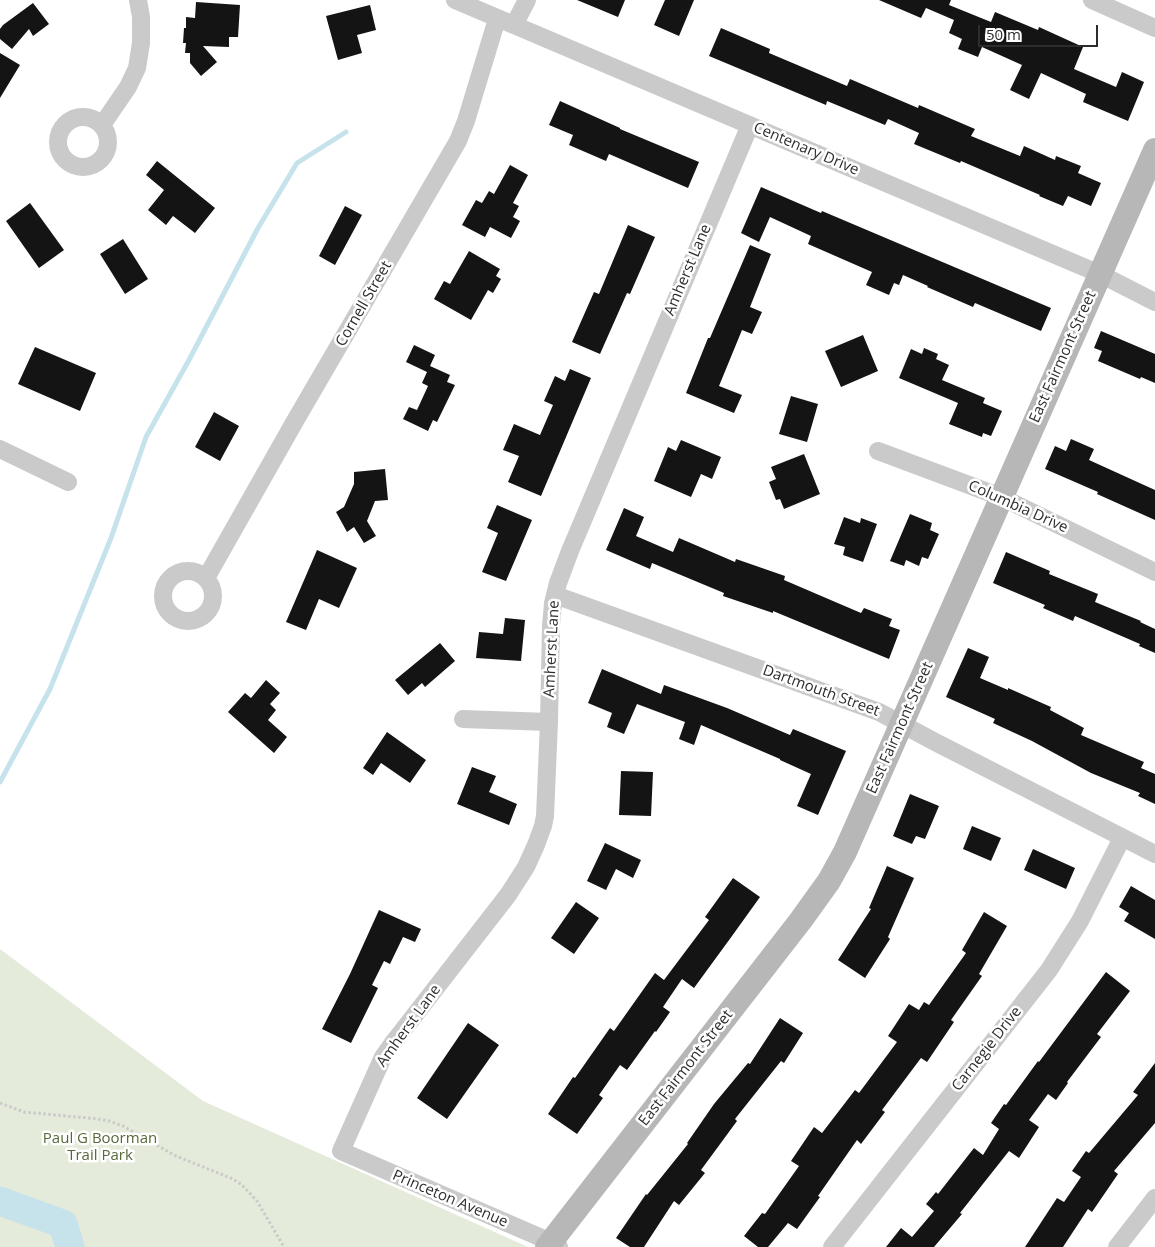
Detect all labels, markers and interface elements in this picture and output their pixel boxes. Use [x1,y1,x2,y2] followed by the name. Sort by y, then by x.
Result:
[980,15,1100,47] scale bar
[986,24,1021,44] text: 50 m
[751,119,861,179] street label: Centenary Drive
[661,222,715,318] street label: Amherst Lane
[332,258,396,350] street label: Cornell Street
[1026,288,1100,426] street label: East Fairmont Street
[965,477,1071,537] street label: Columbia Drive
[540,600,564,698] street label: Amherst Lane
[863,659,937,797] street label: East Fairmont Street
[760,661,882,721] street label: Dartmouth Street
[373,981,445,1071] street label: Amherst Lane
[948,1003,1026,1095] street label: Carnegie Drive
[635,1006,737,1130] street label: East Fairmont Street
[43,1130,157,1165] park label: Paul G Boorman Trail Park
[390,1167,510,1231] street label: Princeton Avenue

